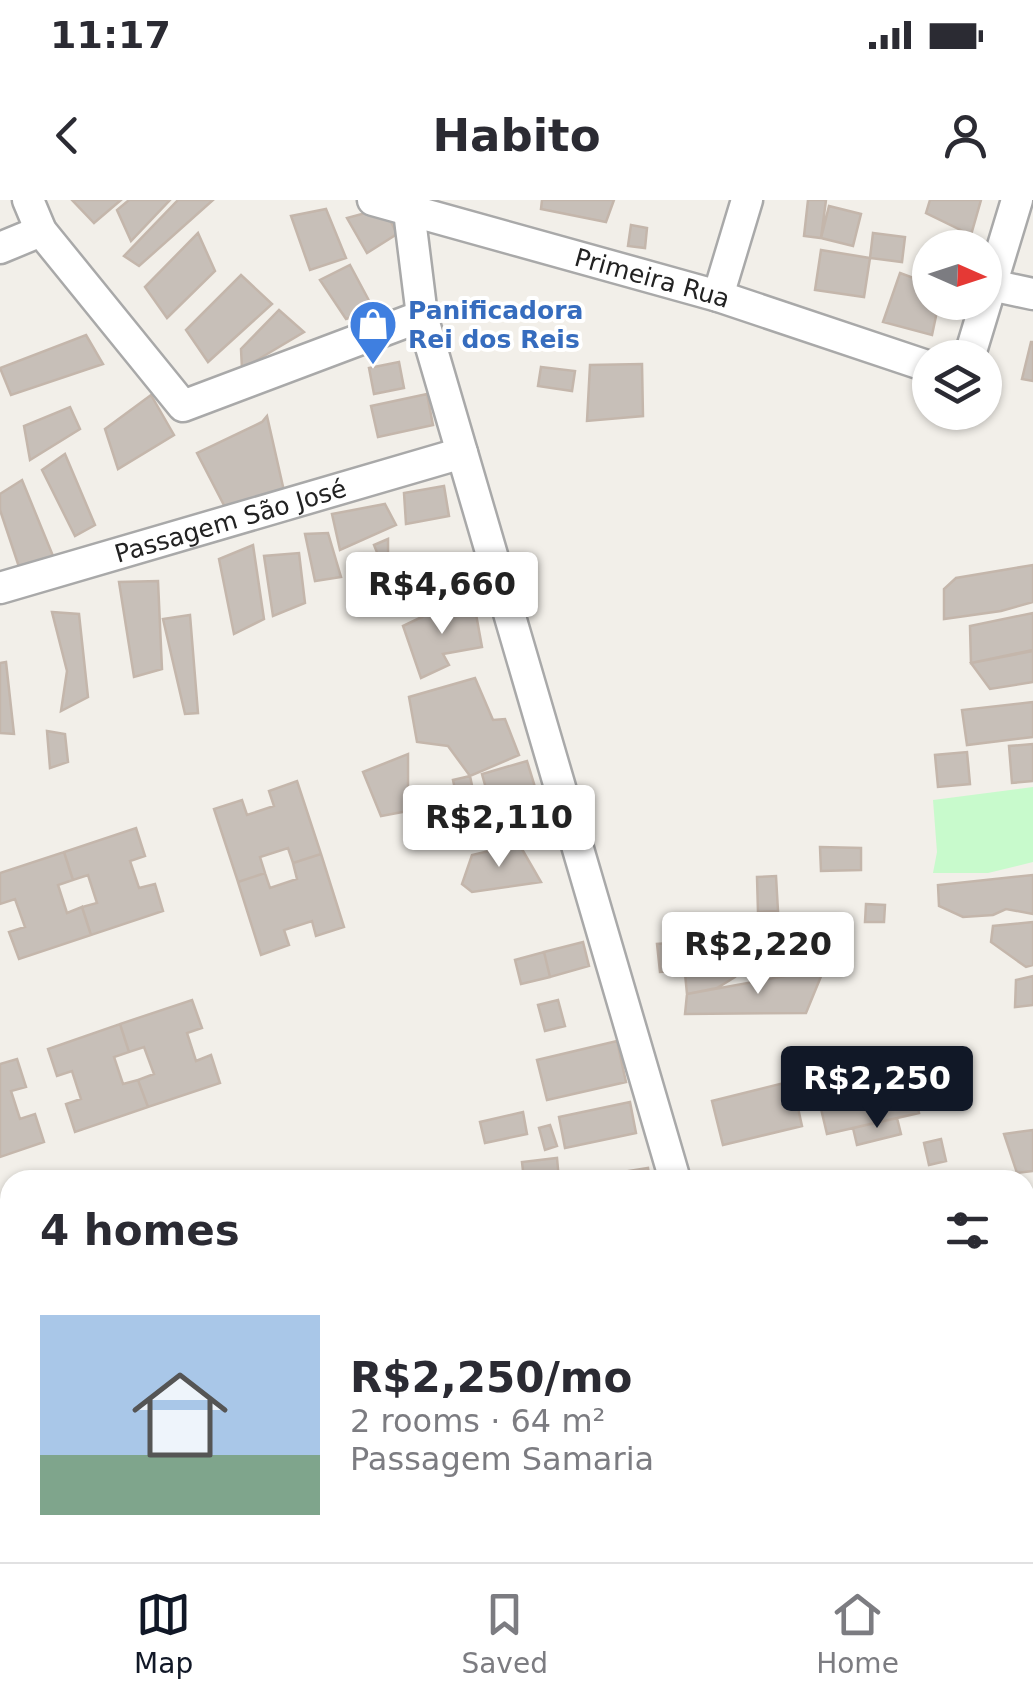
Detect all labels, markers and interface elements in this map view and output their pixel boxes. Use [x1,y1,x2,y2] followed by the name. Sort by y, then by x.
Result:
[50,13,171,57] text: 11:17
[40,108,95,163] icon: back
[938,108,993,163] icon: person
[432,109,601,162] text: Habito
[912,230,1002,320] north arrow
[912,230,1002,430] map controls
[571,243,734,314] street label: Primeira Rua
[408,296,583,354] place label: Panificadora Rei dos Reis
[347,298,399,366] shop icon: Panificadora Rei dos Reis
[912,340,1002,430] button: layers
[111,474,350,569] street label: Passagem São José
[350,552,534,637] pin: R$4,660
[368,565,516,603] text: R$4,660
[407,785,591,870] pin: R$2,110
[425,798,573,836] text: R$2,110
[666,912,850,997] pin: R$2,220
[684,925,832,963] text: R$2,220
[785,1046,969,1131] pin: R$2,250
[803,1059,951,1097] text: R$2,250
[940,1203,995,1258] icon: filters
[40,1206,240,1255] text: 4 homes
[350,1353,632,1402] text: R$2,250/mo
[120,1355,240,1475] icon: home
[350,1402,605,1440] text: 2 rooms · 64 m²
[350,1440,654,1478] text: Passagem Samaria
[134,1587,193,1680] tab: Map
[461,1587,548,1680] tab: Saved
[816,1587,899,1680] tab: Home

